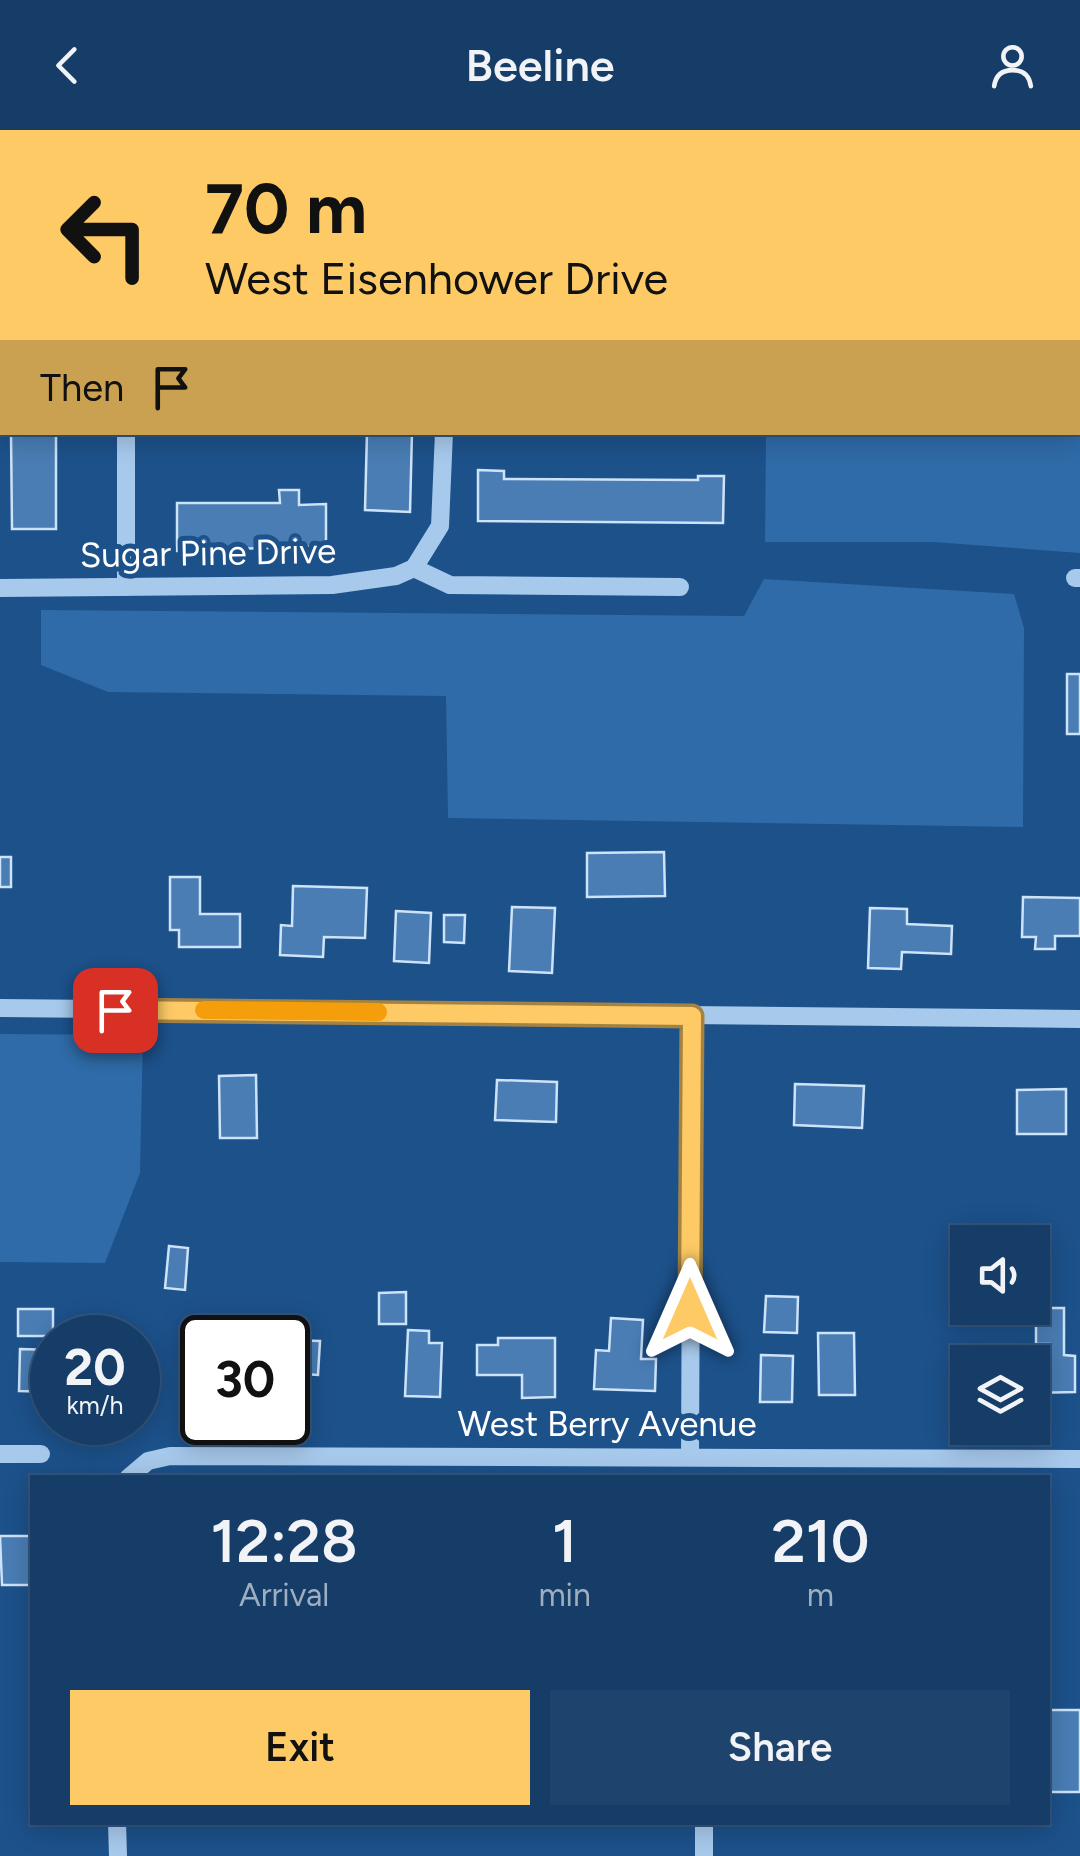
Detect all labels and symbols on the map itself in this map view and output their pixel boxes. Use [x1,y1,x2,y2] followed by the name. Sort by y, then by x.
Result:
[79,530,337,576] street label: Sugar Pine Drive
[73,968,158,1053] pin
[638,1258,742,1362] position arrow
[180,1315,310,1445] speed limit sign: 30
[457,1403,757,1445] street label: West Berry Avenue

